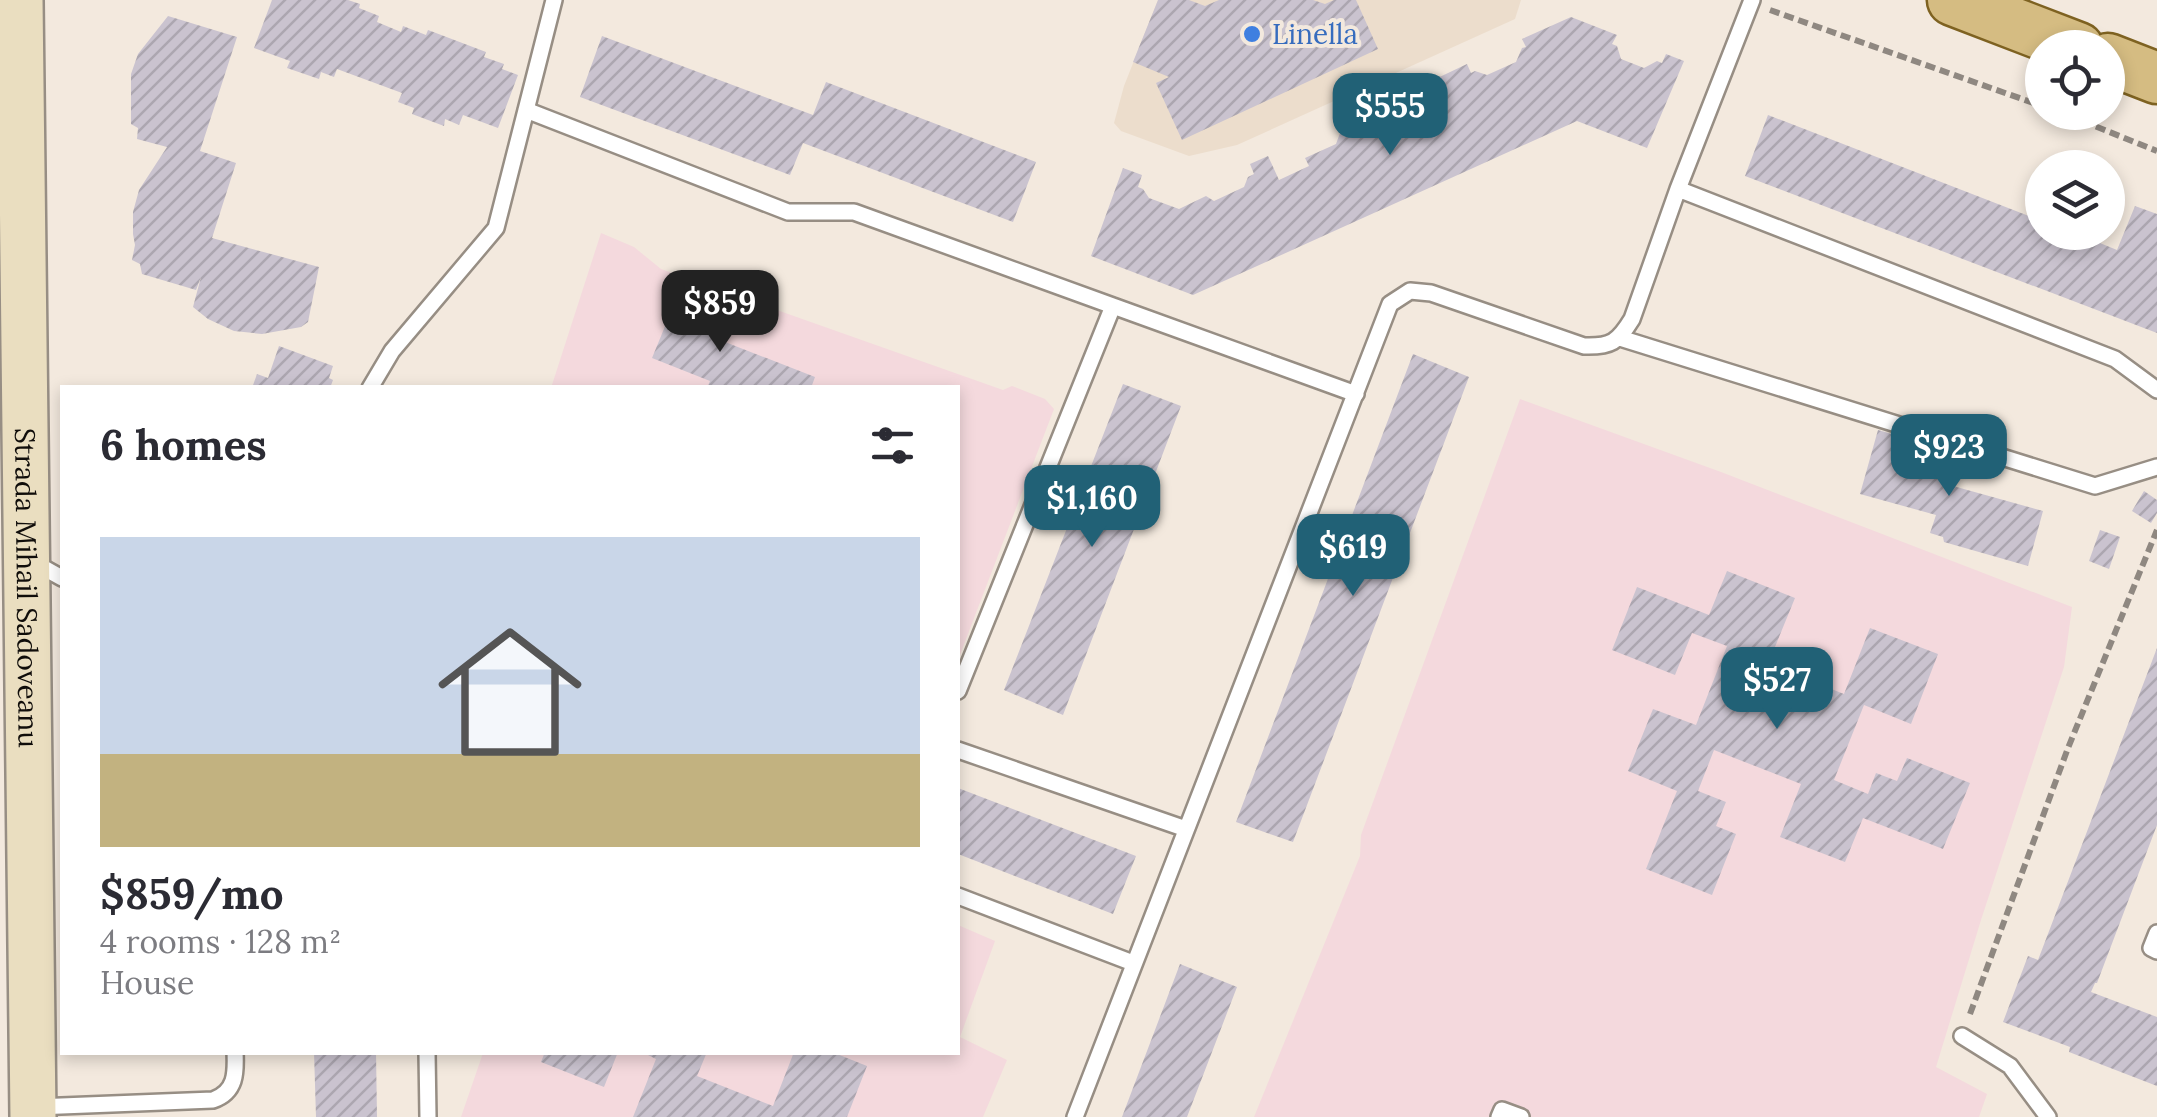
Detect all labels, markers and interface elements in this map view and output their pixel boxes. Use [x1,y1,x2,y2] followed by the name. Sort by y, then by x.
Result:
[1272,16,1358,52] place label: Linella
[1241,23,1263,45] marker: Linella
[2025,30,2125,250] map controls
[2025,30,2125,130] button: locate
[1331,73,1449,158] pin: $555
[1355,85,1425,126] text: $555
[2025,150,2125,250] button: layers
[661,270,779,355] pin: $859
[684,282,756,323] text: $859
[1890,414,2008,499] pin: $923
[100,418,267,472] text: 6 homes
[865,418,920,473] icon: filters
[1913,426,1985,467] text: $923
[7,428,47,748] street label: Strada Mihail Sadoveanu
[1011,465,1173,550] pin: $1,160
[1046,477,1138,518] text: $1,160
[1294,514,1412,599] pin: $619
[1319,526,1387,567] text: $619
[420,602,600,782] icon: home
[1718,647,1836,732] pin: $527
[1743,659,1811,700] text: $527
[100,867,283,921] text: $859/mo
[100,921,341,962] text: 4 rooms · 128 m²
[100,962,194,1003] text: House

